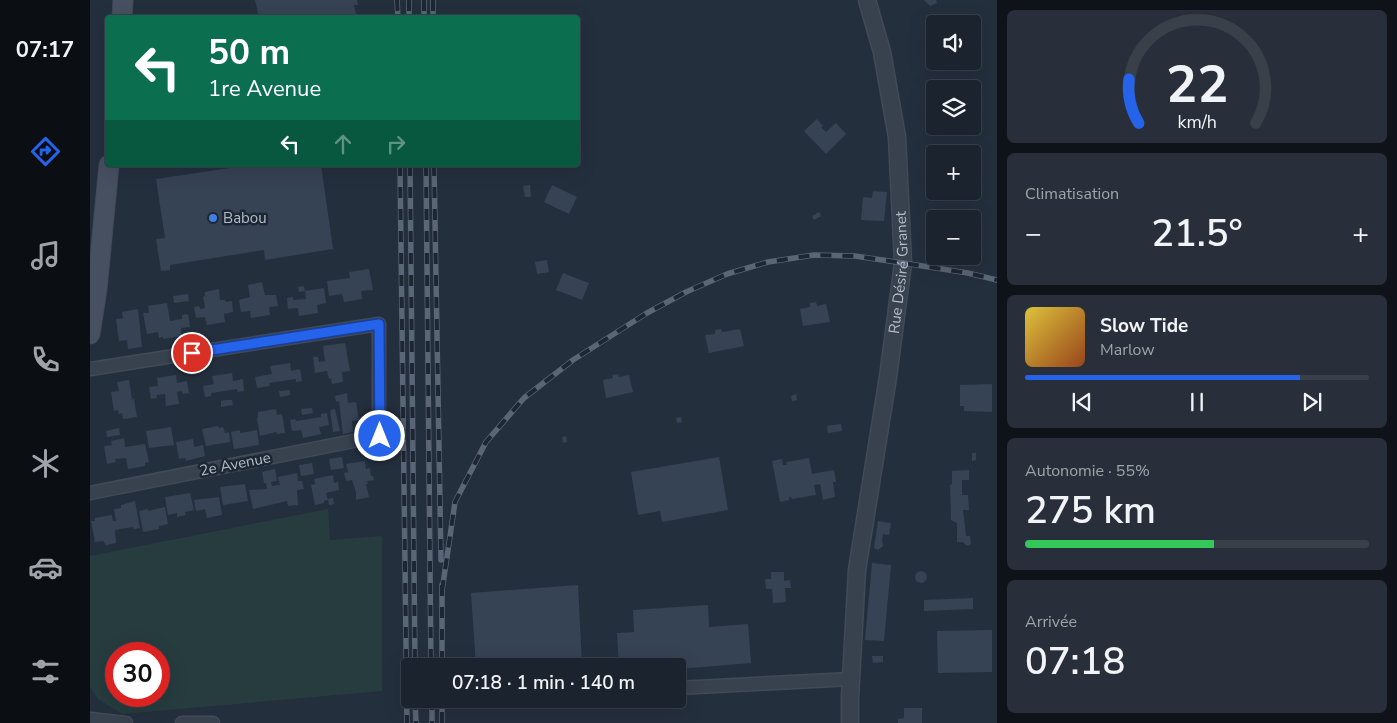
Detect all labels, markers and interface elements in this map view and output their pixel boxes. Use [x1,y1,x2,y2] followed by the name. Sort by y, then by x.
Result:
[926,15,981,265] map controls
[926,15,981,70] button: sound
[208,29,290,76] text: 50 m
[16,35,74,65] text: 07:17
[125,35,190,100] icon: left
[1166,49,1228,120] text: 22
[208,74,321,104] text: 1re Avenue
[926,80,981,135] button: layers
[1177,110,1217,134] text: km/h
[276,130,304,158] icon: left
[329,130,357,158] icon: ahead
[382,130,410,158] icon: right
[28,134,63,169] icon: directions
[926,145,981,200] button: +
[1025,183,1119,205] text: Climatisation
[223,208,267,228] place label: Babou
[1151,208,1243,259] text: 21.5°
[884,210,913,335] street label: Rue Désiré Granet
[926,210,981,265] button: −
[207,212,219,224] marker: Babou
[1025,215,1042,253] text: −
[1352,215,1369,253] text: +
[28,238,63,273] icon: music
[1100,313,1188,339] text: Slow Tide
[171,332,213,374] pin
[178,339,206,367] icon: arrive
[1100,339,1155,361] text: Marlow
[28,342,63,377] icon: phone
[1068,388,1096,416] icon: previous
[1183,388,1211,416] icon: pause
[1298,388,1326,416] icon: next
[353,409,405,461] position arrow
[28,446,63,481] icon: climate
[198,447,272,481] street label: 2e Avenue
[1025,460,1150,482] text: Autonomie · 55%
[1025,485,1156,536] text: 275 km
[28,550,63,585] icon: car
[1025,611,1077,633] text: Arrivée
[1025,636,1125,687] text: 07:18
[105,642,170,707] speed limit sign: 30
[28,654,63,689] icon: filters
[452,670,635,696] text: 07:18 · 1 min · 140 m

